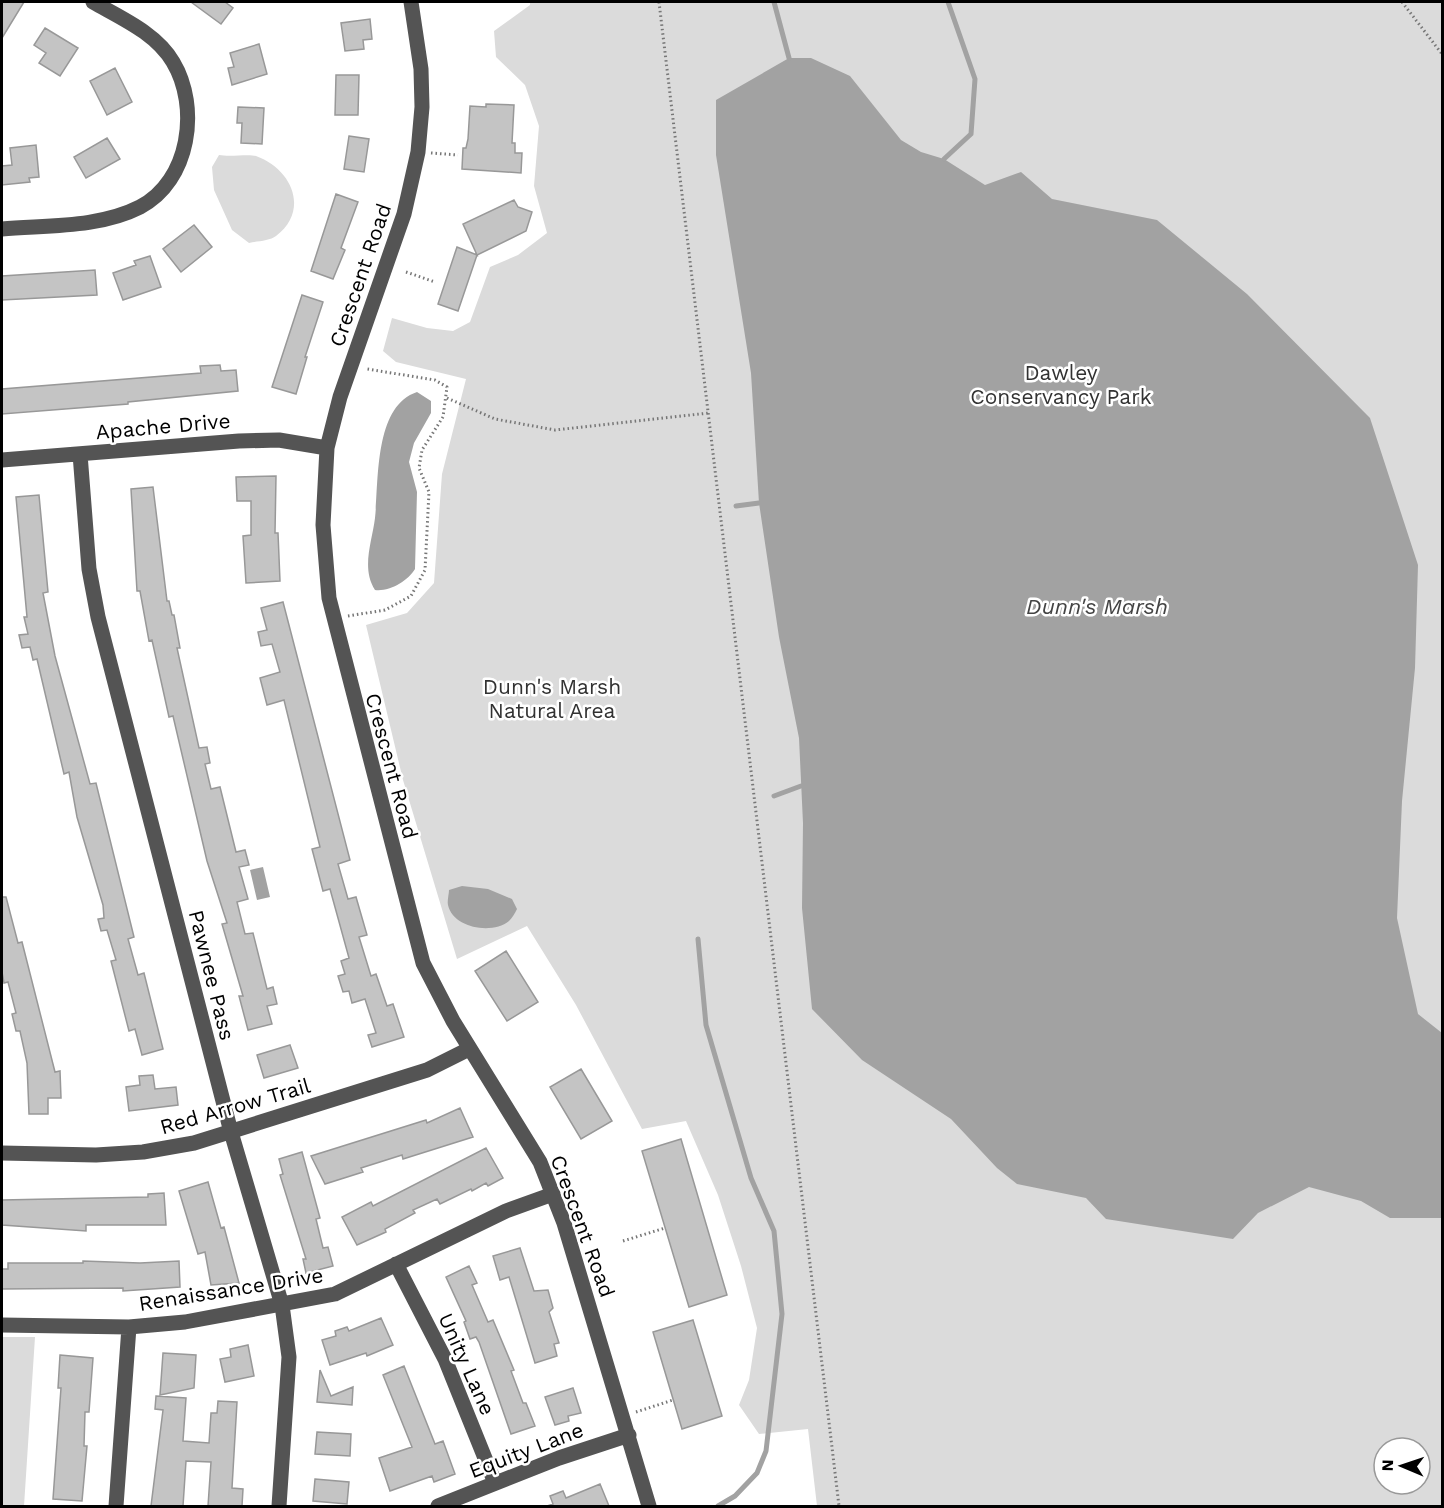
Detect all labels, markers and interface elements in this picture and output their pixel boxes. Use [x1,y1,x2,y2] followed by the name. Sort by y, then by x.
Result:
[324,200,396,350] street label: Crescent Road
[970,360,1152,409] park label: Dawley Conservancy Park
[95,408,231,444] street label: Apache Drive
[1026,594,1168,619] water label: Dunn's Marsh
[483,674,621,723] park label: Dunn's Marsh Natural Area
[361,690,423,842] street label: Crescent Road
[184,907,240,1043] street label: Pawnee Pass
[157,1072,314,1139] street label: Red Arrow Trail
[546,1151,620,1301] street label: Crescent Road
[137,1262,325,1316] street label: Renaissance Drive
[433,1309,501,1419] street label: Unity Lane
[465,1417,587,1483] street label: Equity Lane
[1372,1436,1432,1496] north arrow
[1378,1459,1397,1472] text: N

